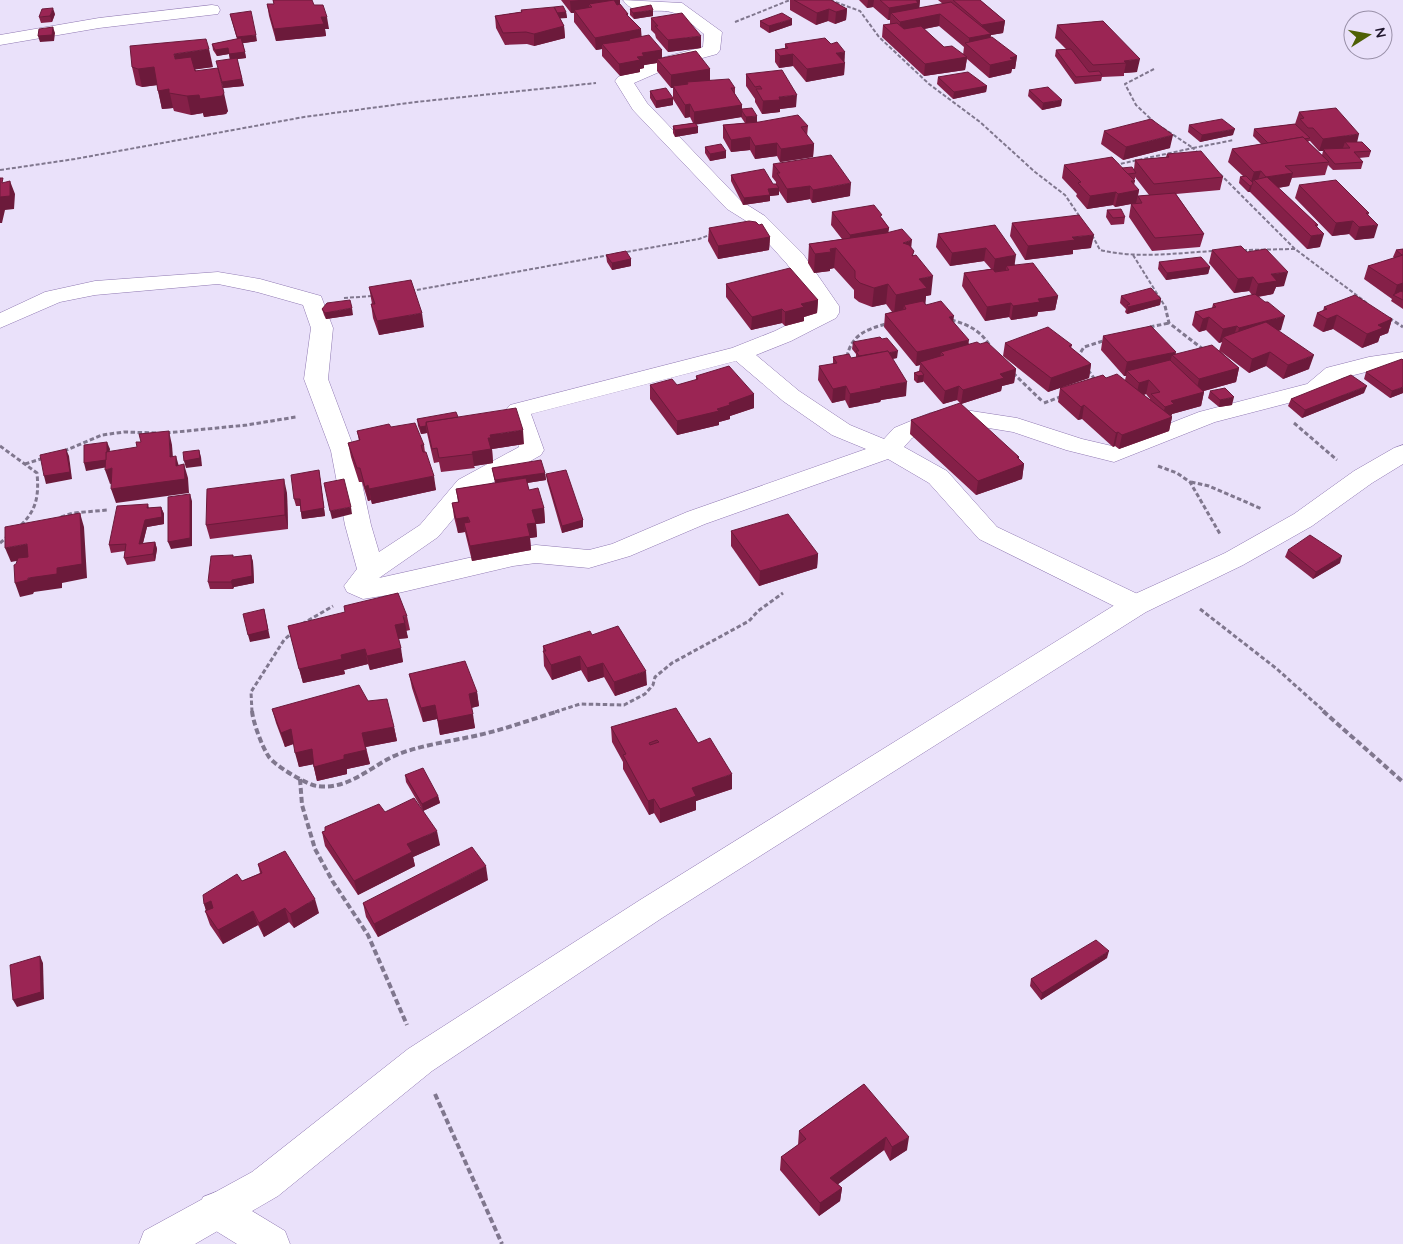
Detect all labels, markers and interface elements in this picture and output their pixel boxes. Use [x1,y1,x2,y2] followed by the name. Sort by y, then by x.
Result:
[1343,10,1393,60] north arrow
[1371,26,1391,39] text: N

